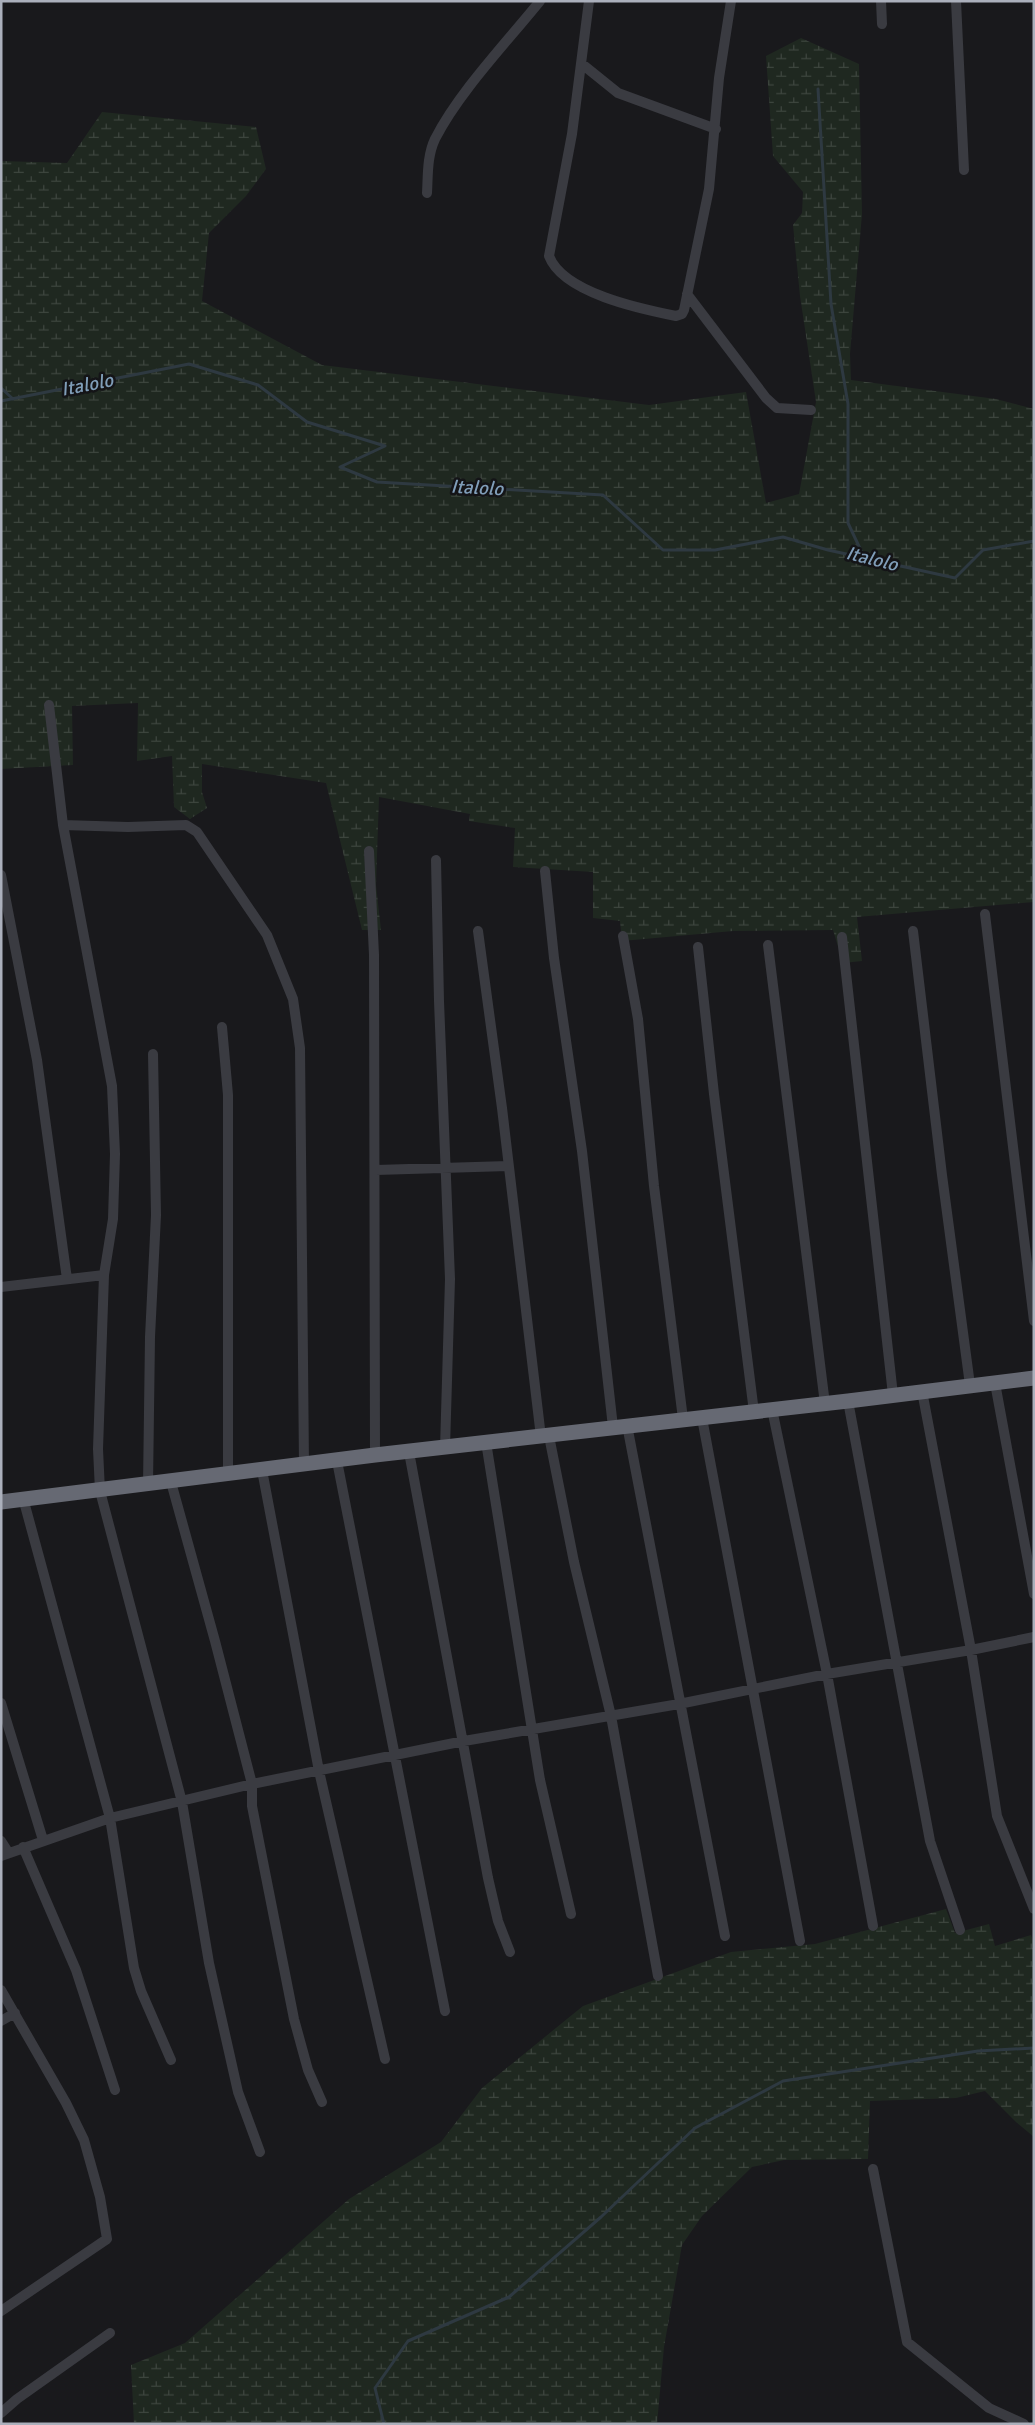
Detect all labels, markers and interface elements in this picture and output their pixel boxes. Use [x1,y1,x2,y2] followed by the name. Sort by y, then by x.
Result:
[59,368,116,402] water label: Italolo
[450,475,505,501] water label: Italolo
[843,541,901,577] water label: Italolo

